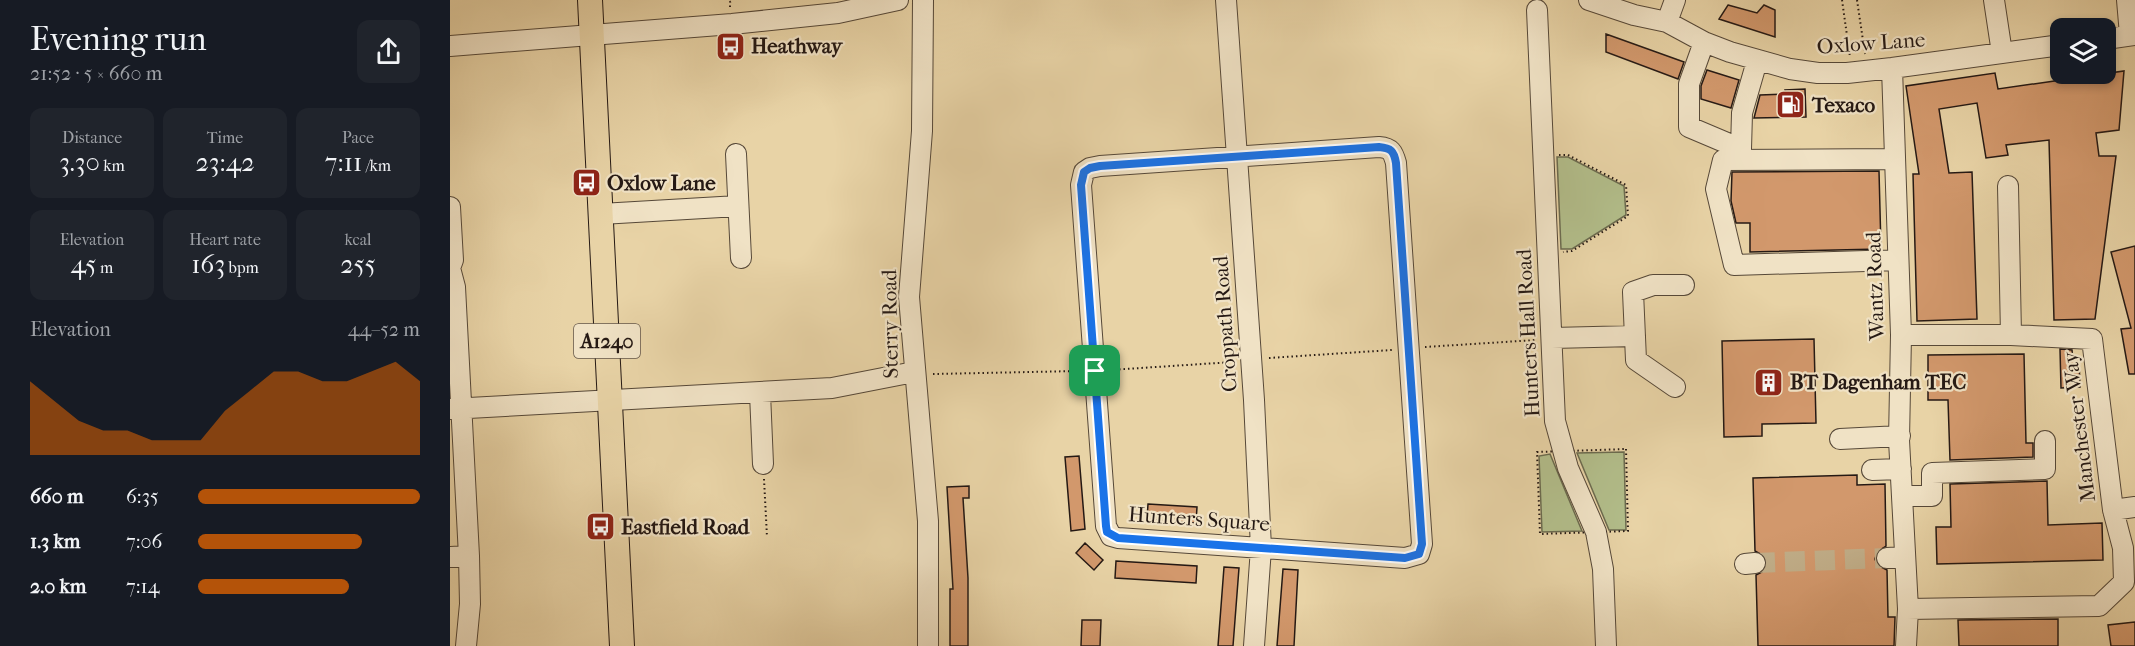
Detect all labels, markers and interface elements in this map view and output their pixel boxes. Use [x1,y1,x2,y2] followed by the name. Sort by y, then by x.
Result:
[2050,18,2116,84] map controls
[2050,18,2116,84] button: layers
[30,20,207,59] text: Evening run
[357,20,420,83] button: share
[1816,27,1926,59] street label: Oxlow Lane
[714,30,746,62] bus stop icon: Heathway
[751,34,844,58] place label: Heathway
[30,62,162,85] text: 21:52 · 5 × 660 m
[1775,89,1807,121] fuel station icon: Texaco
[1811,93,1876,117] place label: Texaco
[62,128,122,147] text: Distance
[207,128,243,147] text: Time
[342,128,374,147] text: Pace
[59,147,100,178] text: 3.30
[195,147,255,178] text: 23:42
[325,147,362,178] text: 7:11
[100,156,125,175] text: km
[362,156,391,175] text: /km
[570,167,602,199] bus stop icon: Oxlow Lane
[607,171,716,195] place label: Oxlow Lane
[60,230,124,249] text: Elevation
[189,230,261,249] text: Heart rate
[345,230,371,249] text: kcal
[1861,231,1889,342] street label: Wantz Road
[1512,248,1544,418] street label: Hunters Hall Road
[71,249,97,280] text: 45
[191,249,225,280] text: 163
[340,249,376,280] text: 255
[1208,254,1242,393] street label: Croppath Road
[97,258,113,277] text: m
[225,258,259,277] text: bpm
[877,269,903,379] street label: Sterry Road
[30,318,111,341] text: Elevation
[348,318,420,341] text: 44–52 m
[574,324,640,358] road number: A1240
[1069,345,1120,396] pin
[2058,350,2100,503] street label: Manchester Way
[1078,354,1111,387] icon: arrive
[1753,366,1785,398] building icon: BT Dagenham TEC
[1790,370,1966,394] place label: BT Dagenham TEC
[30,485,84,508] text: 660 m
[126,485,159,508] text: 6:35
[1127,502,1271,536] street label: Hunters Square
[584,511,616,543] bus stop icon: Eastfield Road
[621,515,750,539] place label: Eastfield Road
[30,530,80,553] text: 1.3 km
[126,530,162,553] text: 7:06
[30,575,86,598] text: 2.0 km
[126,575,159,598] text: 7:14

